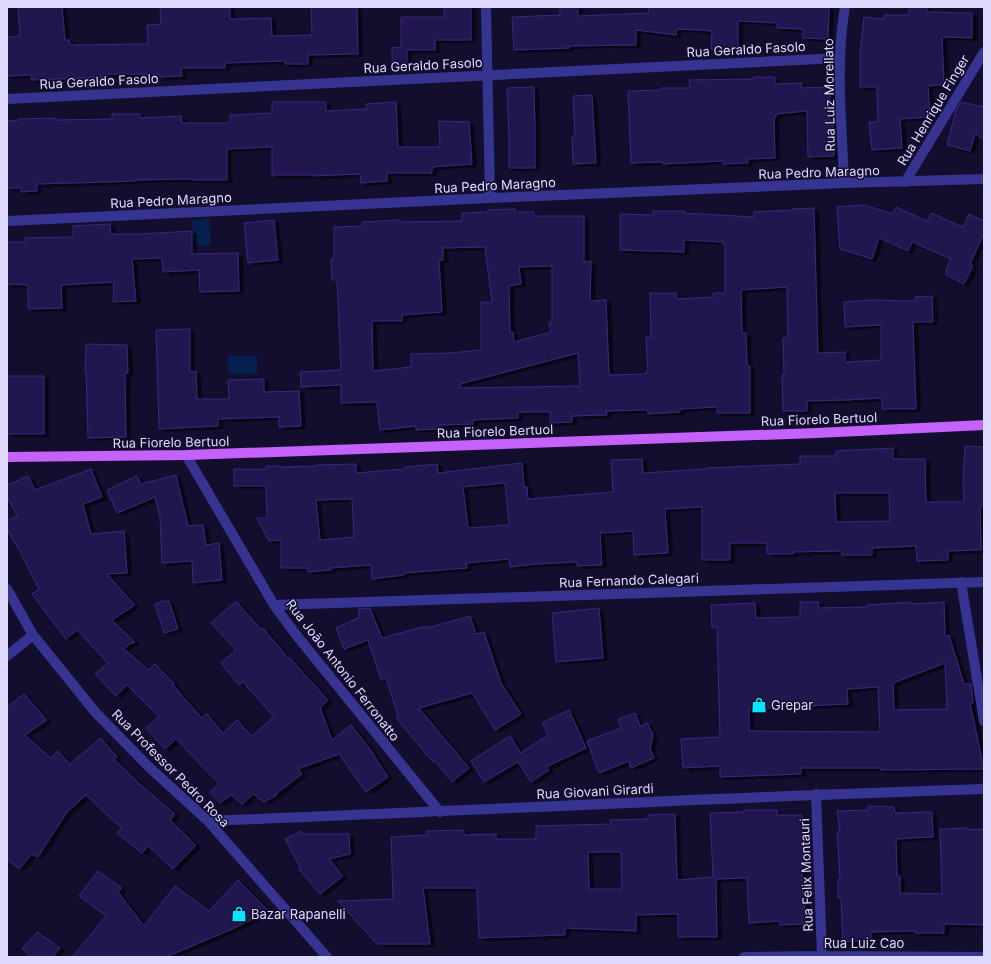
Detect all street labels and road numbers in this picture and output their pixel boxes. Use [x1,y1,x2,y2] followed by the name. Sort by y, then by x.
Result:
[686,38,806,60] street label: Rua Geraldo Fasolo
[820,38,838,152] street label: Rua Luiz Morellato
[894,52,972,168] street label: Rua Henrique Finger
[363,54,483,76] street label: Rua Geraldo Fasolo
[39,70,159,92] street label: Rua Geraldo Fasolo
[758,162,880,182] street label: Rua Pedro Maragno
[434,174,556,196] street label: Rua Pedro Maragno
[110,189,232,211] street label: Rua Pedro Maragno
[760,409,878,429] street label: Rua Fiorelo Bertuol
[436,421,554,441] street label: Rua Fiorelo Bertuol
[113,433,229,451] street label: Rua Fiorelo Bertuol
[559,570,699,590] street label: Rua Fernando Calegari
[283,596,403,744] street label: Rua João Antonio Ferronatto
[109,706,233,830] street label: Rua Professor Pedro Rosa
[536,780,654,802] street label: Rua Giovani Girardi
[796,818,816,932] street label: Rua Felix Montauri
[824,935,905,951] street label: Rua Luiz Cao

